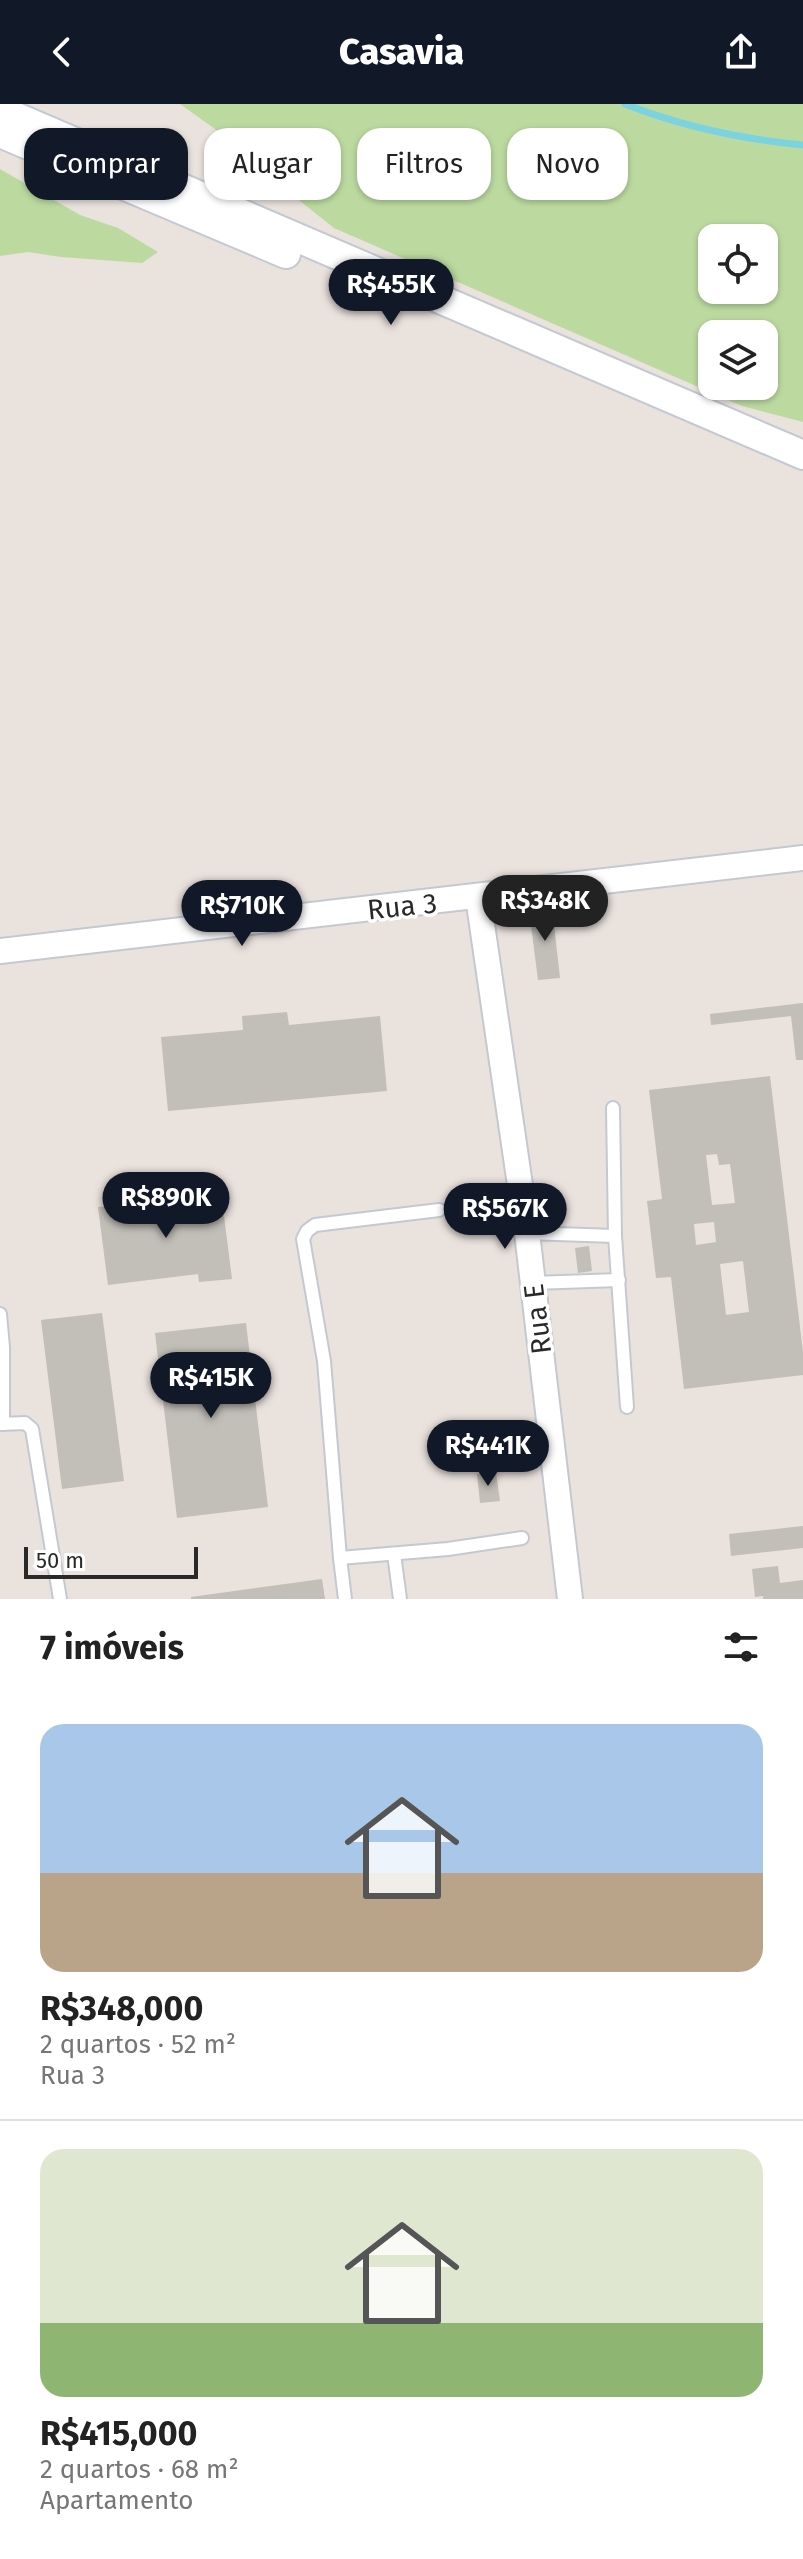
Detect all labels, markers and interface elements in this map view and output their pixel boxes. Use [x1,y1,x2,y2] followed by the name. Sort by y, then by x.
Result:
[40,30,84,74] icon: back
[339,30,464,74] text: Casavia
[719,30,763,74] icon: share
[24,128,188,200] chip: Comprar
[204,128,341,200] chip: Alugar
[357,128,491,200] chip: Filtros
[507,128,628,200] chip: Novo
[698,224,778,400] map controls
[698,224,778,304] button: locate
[326,259,456,327] pin: R$455K
[347,269,435,300] text: R$455K
[698,320,778,400] button: layers
[480,875,610,943] pin: R$348K
[177,880,307,948] pin: R$710K
[500,885,590,916] text: R$348K
[366,886,439,927] street label: Rua 3
[199,890,285,921] text: R$710K
[101,1172,231,1240] pin: R$890K
[120,1182,212,1213] text: R$890K
[440,1183,570,1251] pin: R$567K
[462,1193,548,1224] text: R$567K
[517,1282,558,1356] street label: Rua E
[146,1352,276,1420] pin: R$415K
[168,1362,254,1393] text: R$415K
[423,1420,553,1488] pin: R$441K
[445,1430,531,1461] text: R$441K
[24,1543,198,1579] scale bar
[36,1547,84,1574] text: 50 m
[719,1625,763,1669] icon: filters
[40,1627,184,1668] text: 7 imóveis
[330,1776,474,1920] icon: home
[40,1988,203,2029] text: R$348,000
[40,2029,236,2060] text: 2 quartos · 52 m²
[40,2060,105,2091] text: Rua 3
[330,2201,474,2345] icon: home
[40,2413,197,2454] text: R$415,000
[40,2454,239,2485] text: 2 quartos · 68 m²
[40,2485,193,2516] text: Apartamento

